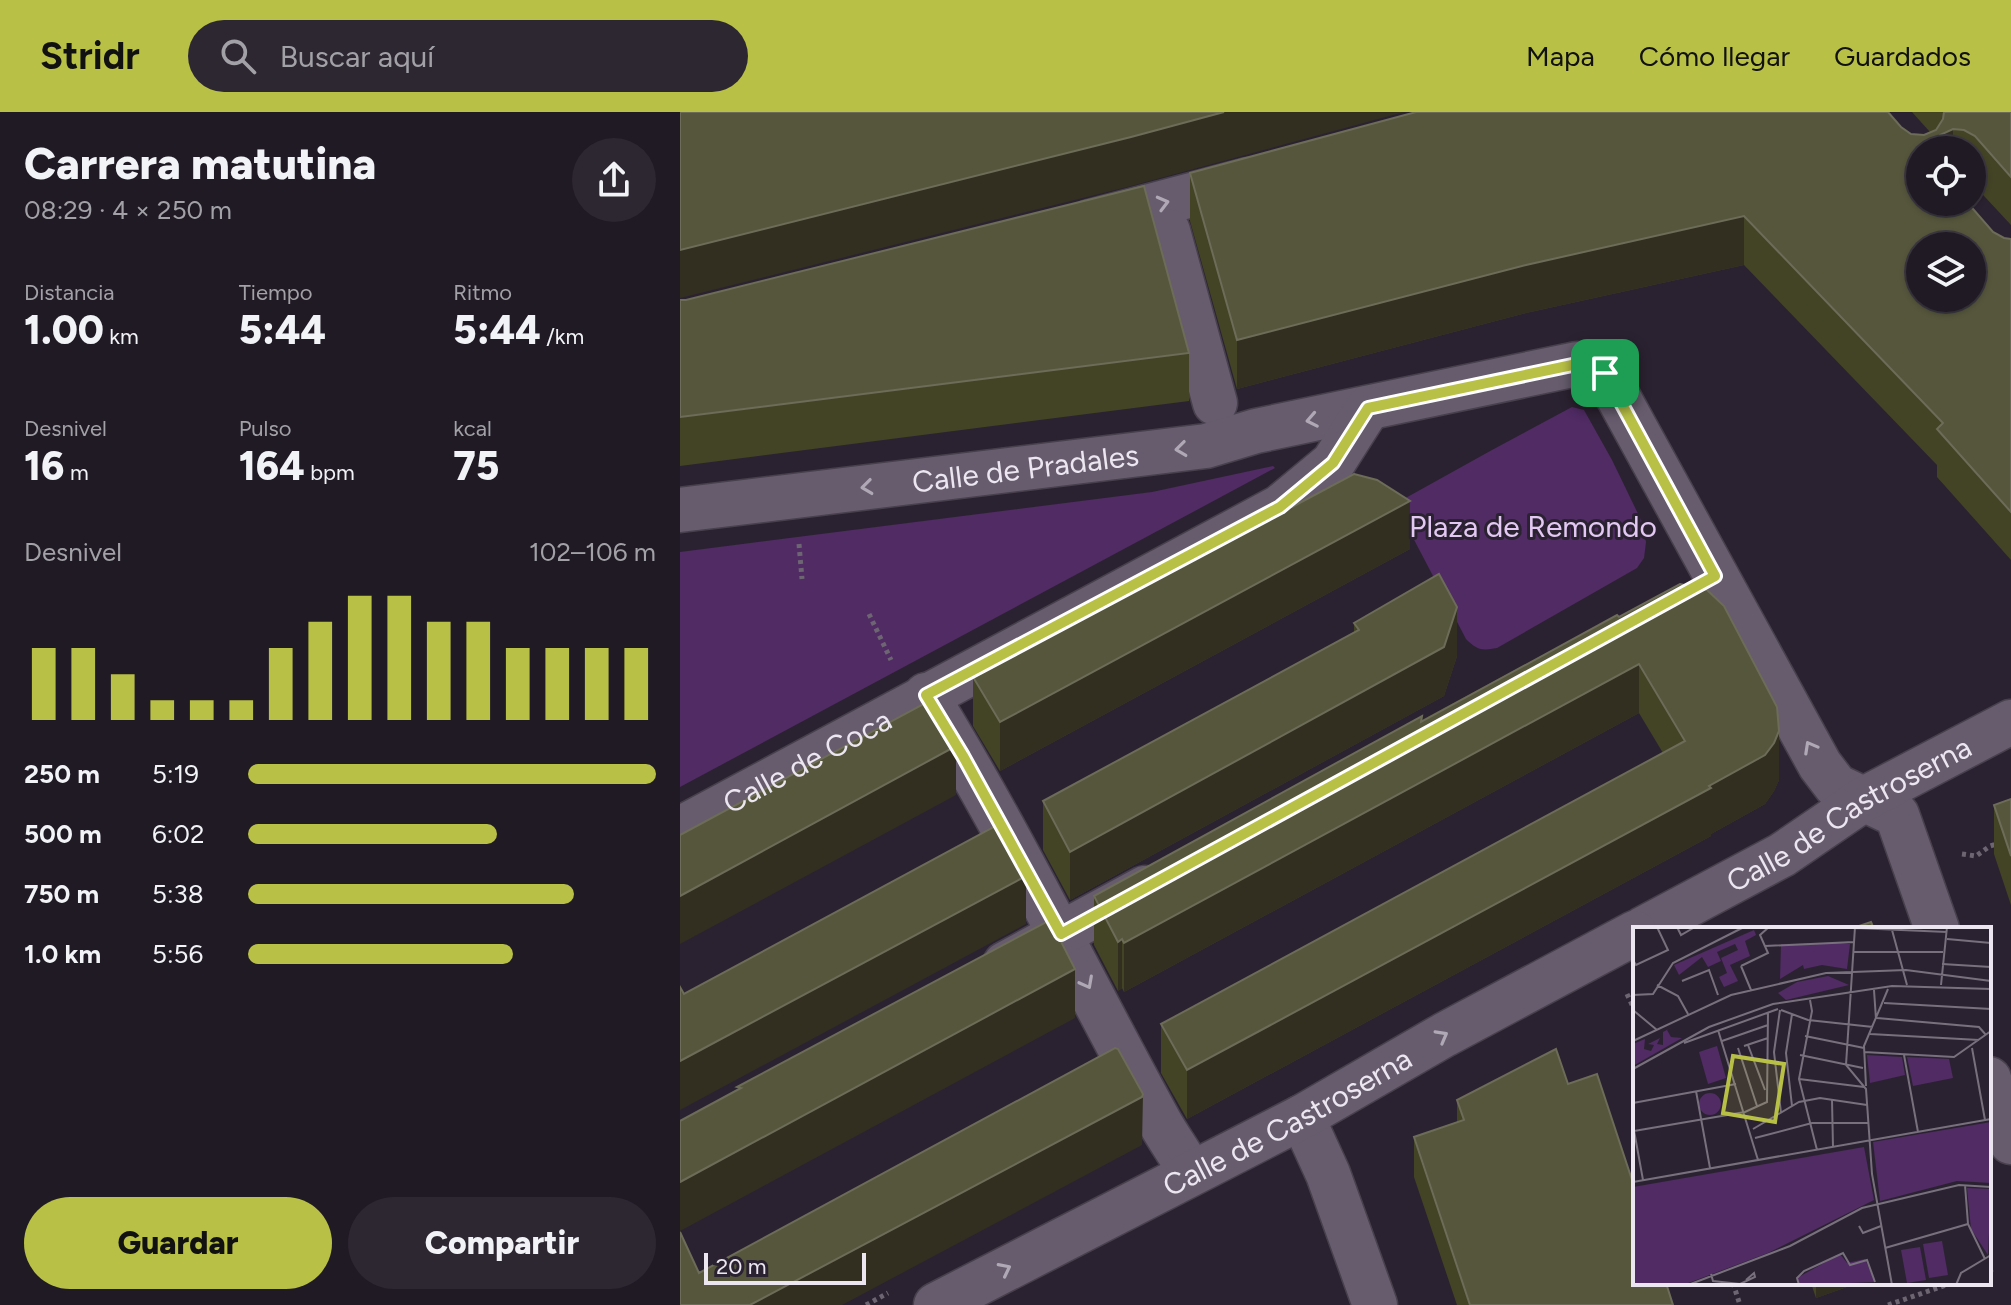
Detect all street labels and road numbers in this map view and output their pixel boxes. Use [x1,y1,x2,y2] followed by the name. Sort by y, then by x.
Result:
[910,436,1141,500] street label: Calle de Pradales
[716,701,898,821] street label: Calle de Coca
[1720,728,1977,900] street label: Calle de Castroserna
[1156,1039,1418,1204] street label: Calle de Castroserna

